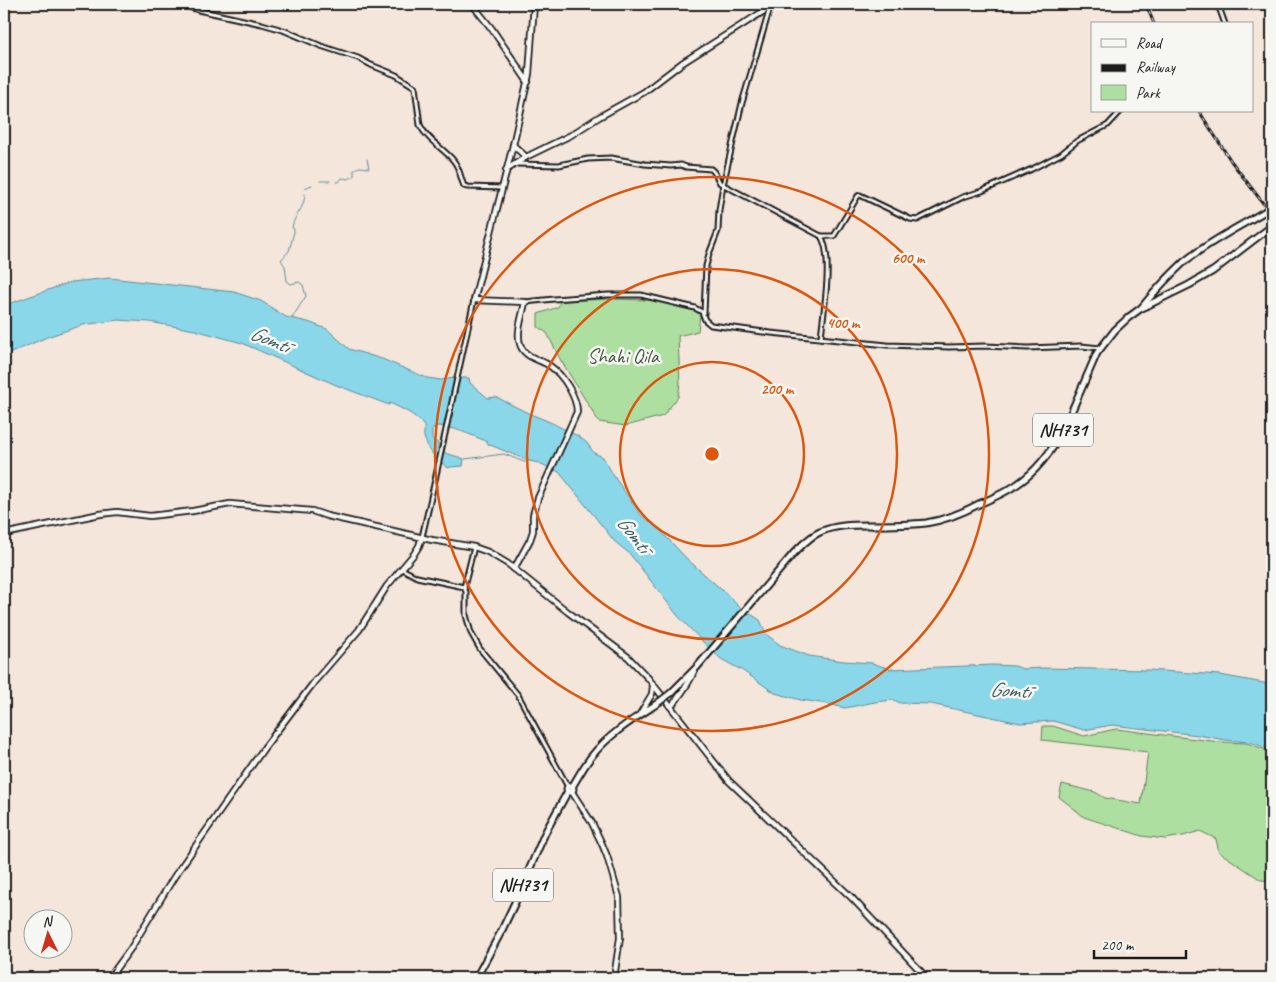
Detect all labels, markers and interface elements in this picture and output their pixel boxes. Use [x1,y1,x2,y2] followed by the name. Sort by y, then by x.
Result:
[1091,22,1254,112] legend
[1136,34,1163,53] text: Road
[1136,58,1177,77] text: Railway
[1136,84,1161,103] text: Park
[892,249,926,268] text: 600 m
[827,314,861,333] text: 400 m
[246,319,300,361] water label: Gomtī
[587,344,660,369] park label: Shahi Qila
[761,380,795,399] text: 200 m
[1033,414,1093,446] road number: NH731
[703,445,721,463] centre of rings
[611,510,661,563] water label: Gomtī
[989,676,1038,704] water label: Gomtī
[493,868,553,902] road number: NH731
[22,910,72,960] north arrow
[42,912,54,930] text: N
[1094,927,1186,959] scale bar
[1101,936,1135,955] text: 200 m

